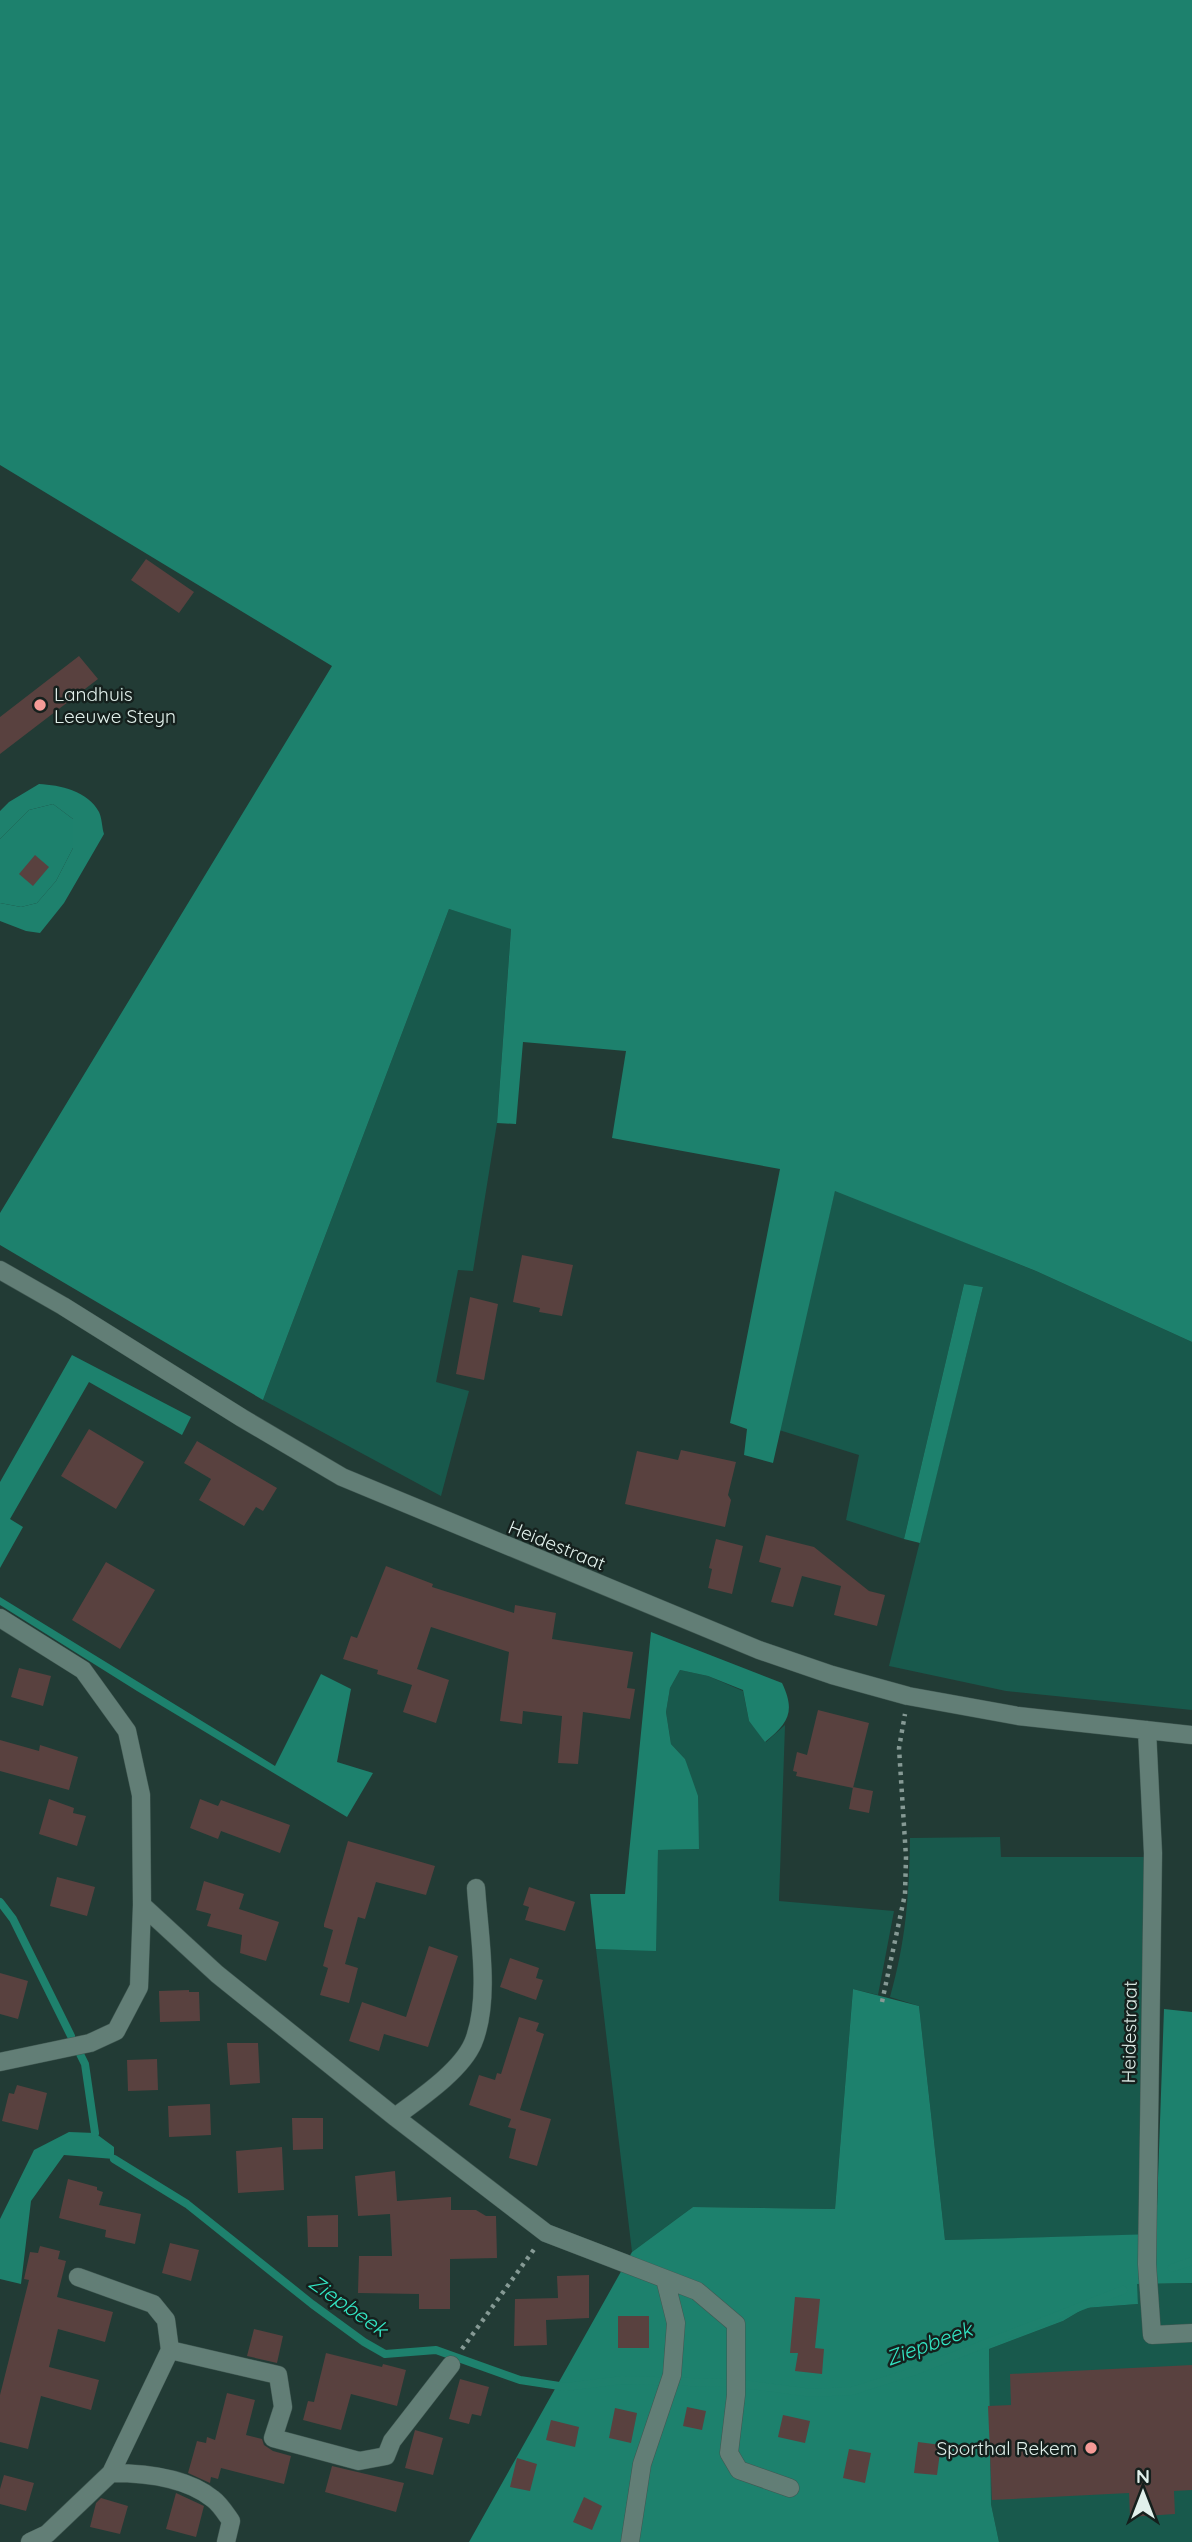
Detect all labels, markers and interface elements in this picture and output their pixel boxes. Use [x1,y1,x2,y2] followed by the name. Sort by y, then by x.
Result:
[54,682,176,728] place label: Landhuis Leeuwe Steyn
[32,697,48,713] marker: Landhuis Leeuwe Steyn
[505,1515,609,1575] street label: Heidestraat
[1116,1980,1142,2084] street label: Heidestraat
[304,2269,394,2343] water label: Ziepbeek
[882,2315,977,2371] water label: Ziepbeek
[937,2436,1077,2460] place label: Sporthal Rekem
[1083,2440,1099,2456] marker: Sporthal Rekem
[1108,2458,1178,2528] north arrow
[1136,2464,1150,2488] text: N

